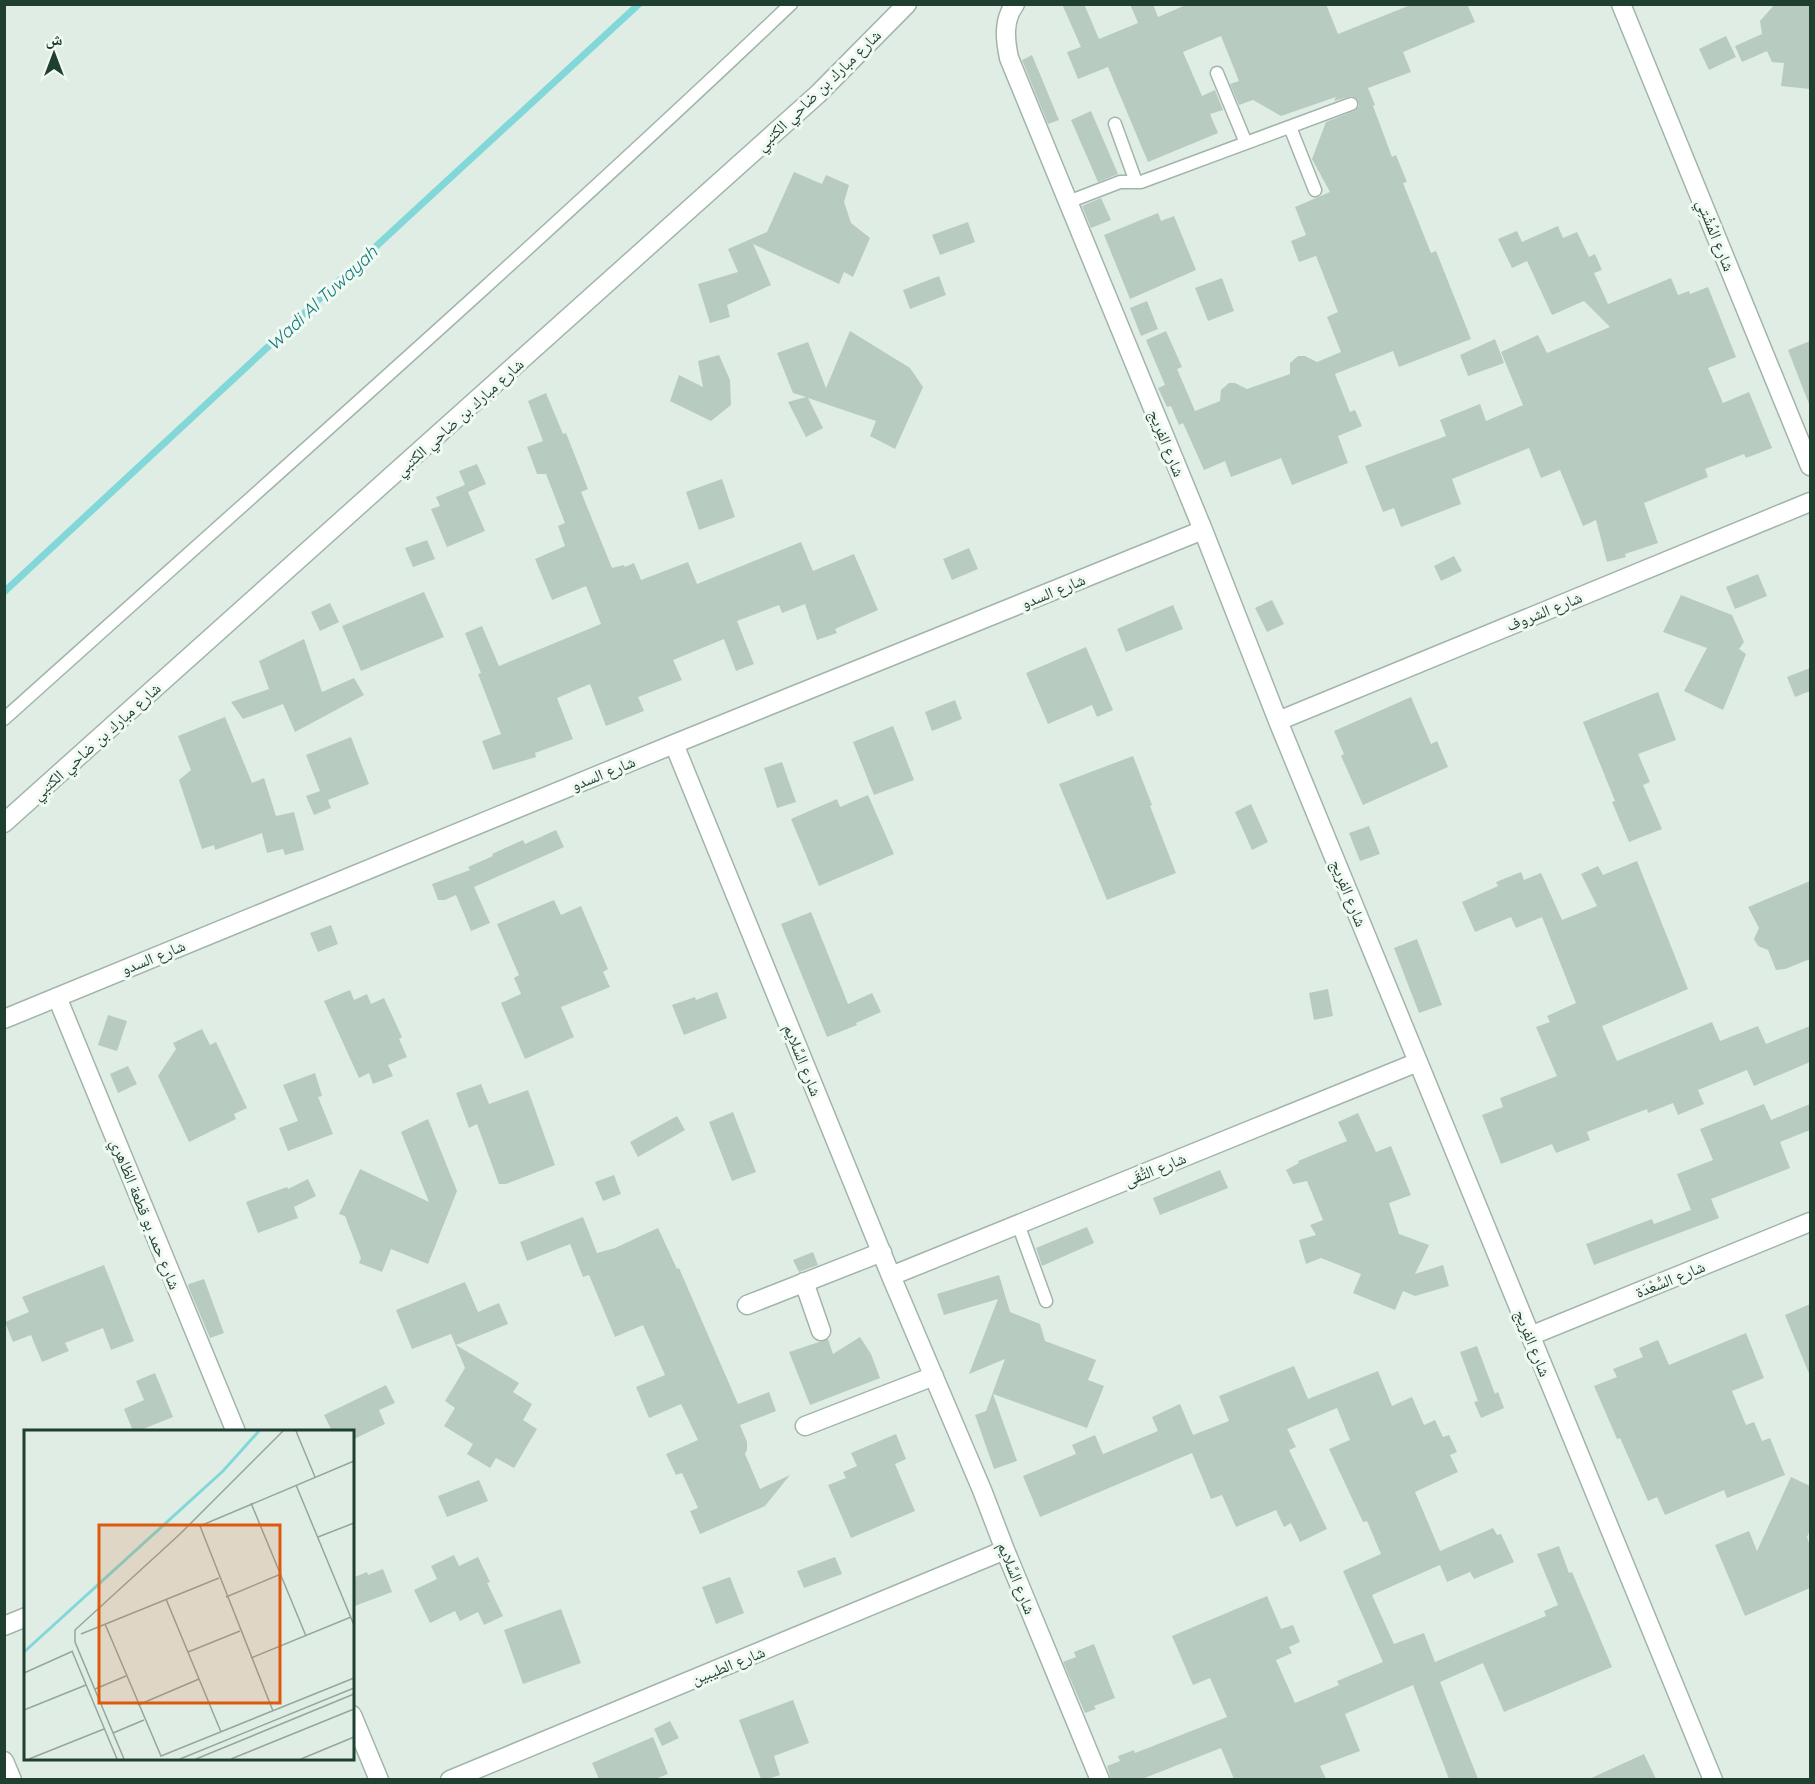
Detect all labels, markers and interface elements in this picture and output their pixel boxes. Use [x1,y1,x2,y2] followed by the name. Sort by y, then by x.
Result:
[24,24,84,84] north arrow
[751,25,887,157] street label: شارع مبارك بن ضاحي الكتبي
[46,29,63,49] text: ش
[1690,196,1739,275] street label: شارع المُشْتِي
[262,240,383,355] water label: Wadi Al Tuwayah
[390,354,530,482] street label: شارع مبارك بن ضاحي الكتبي
[1144,406,1190,480] street label: شارع الفِريج
[1018,569,1088,614] street label: شارع السدو
[1503,587,1585,636] street label: شارع الشروف
[27,678,167,806] street label: شارع مبارك بن ضاحي الكتبي
[568,751,638,796] street label: شارع السدو
[1326,856,1372,930] street label: شارع الفِريج
[118,935,188,980] street label: شارع السدو
[779,1021,827,1099] street label: شارع السَّلايم
[104,1136,185,1293] street label: شارع حمد بو قطعة الظاهري
[1121,1148,1189,1191] street label: شارع التُّقَى
[1632,1256,1708,1303] street label: شارع السُّعْدَة
[1510,1306,1556,1380] street label: شارع الفِريج
[24,1430,354,1760] inset map
[993,1539,1041,1617] street label: شارع السَّلايم
[688,1641,768,1690] street label: شارع الطيبين

